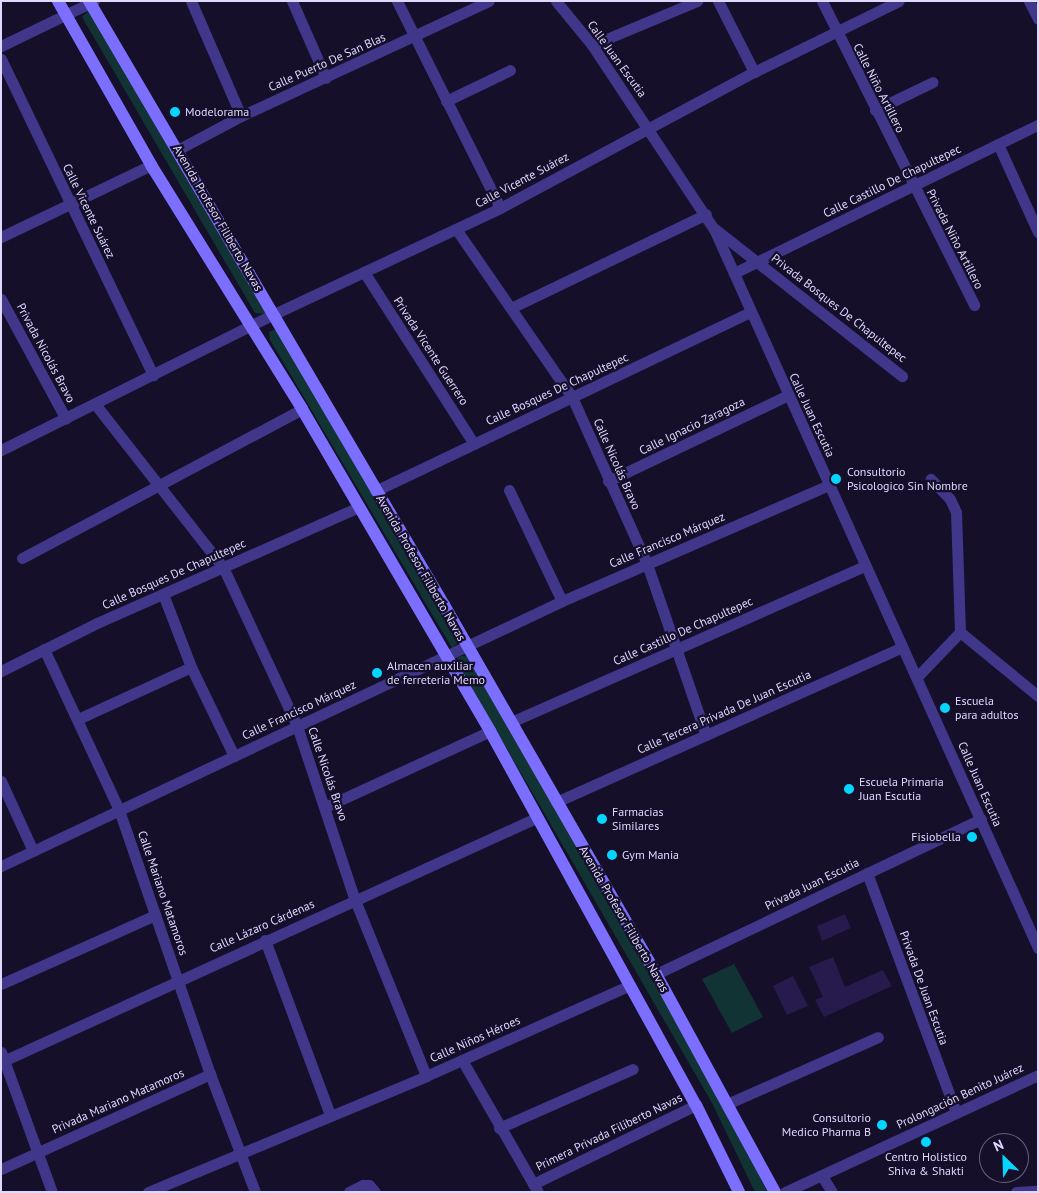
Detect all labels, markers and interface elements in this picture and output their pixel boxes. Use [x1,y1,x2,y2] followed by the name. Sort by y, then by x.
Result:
[584,18,650,100] street label: Calle Juan Escutia
[266,30,388,94] street label: Calle Puerto De San Blas
[850,41,908,135] street label: Calle Niño Artillero
[185,105,249,119] place label: Modelorama
[169,106,181,118] marker: Modelorama
[821,141,963,221] street label: Calle Castillo De Chapultepec
[170,142,266,294] street label: Avenida Profesor Filiberto Navas
[473,149,571,211] street label: Calle Vicente Suárez
[60,161,118,261] street label: Calle Vicente Suárez
[923,186,987,292] street label: Privada Niño Artillero
[769,251,909,365] street label: Privada Bosques De Chapultepec
[390,294,472,408] street label: Privada Vicente Guerrero
[14,301,78,405] street label: Privada Nicolás Bravo
[483,350,631,428] street label: Calle Bosques De Chapultepec
[786,371,838,459] street label: Calle Juan Escutia
[637,394,747,458] street label: Calle Ignacio Zaragoza
[590,416,644,512] street label: Calle Nicolás Bravo
[847,465,968,493] place label: Consultorio Psicologico Sin Nombre
[829,472,843,486] marker: Consultorio Psicologico Sin Nombre
[373,492,469,644] street label: Avenida Profesor Filiberto Navas
[607,509,727,571] street label: Calle Francisco Márquez
[100,536,248,612] street label: Calle Bosques De Chapultepec
[611,594,755,668] street label: Calle Castillo De Chapultepec
[387,659,485,687] place label: Almacen auxiliar de ferreteria Memo
[371,667,383,679] marker: Almacen auxiliar de ferreteria Memo
[635,667,813,757] street label: Calle Tercera Privada De Juan Escutia
[240,677,358,743] street label: Calle Francisco Márquez
[955,694,1018,722] place label: Escuela para adultos
[939,702,951,714] marker: Escuela para adultos
[305,725,351,823] street label: Calle Nicolás Bravo
[955,739,1005,829] street label: Calle Juan Escutia
[859,775,944,803] place label: Escuela Primaria Juan Escutia
[843,783,855,795] marker: Escuela Primaria Juan Escutia
[612,805,664,833] place label: Farmacias Similares
[596,813,608,825] marker: Farmacias Similares
[135,829,191,957] street label: Calle Mariano Matamoros
[911,830,961,844] place label: Fisiobella
[965,830,979,844] marker: Fisiobella
[576,843,672,995] street label: Avenida Profesor Filiberto Navas
[622,848,679,862] place label: Gym Mania
[606,849,618,861] marker: Gym Mania
[762,855,862,913] street label: Privada Juan Escutia
[207,896,317,956] street label: Calle Lázaro Cárdenas
[897,929,951,1047] street label: Privada De Juan Escutia
[428,1013,522,1065] street label: Calle Niños Héroes
[894,1060,1026,1132] street label: Prolongación Benito Juárez
[50,1065,186,1137] street label: Privada Mariano Matamoros
[533,1090,685,1174] street label: Primera Privada Filiberto Navas
[782,1111,871,1139] place label: Consultorio Medico Pharma B
[875,1118,889,1132] marker: Consultorio Medico Pharma B
[979,1133,1029,1183] north arrow
[990,1135,1006,1155] text: N
[920,1136,932,1148] marker: Centro Holistico Shiva & Shakti
[885,1150,967,1178] place label: Centro Holistico Shiva & Shakti

